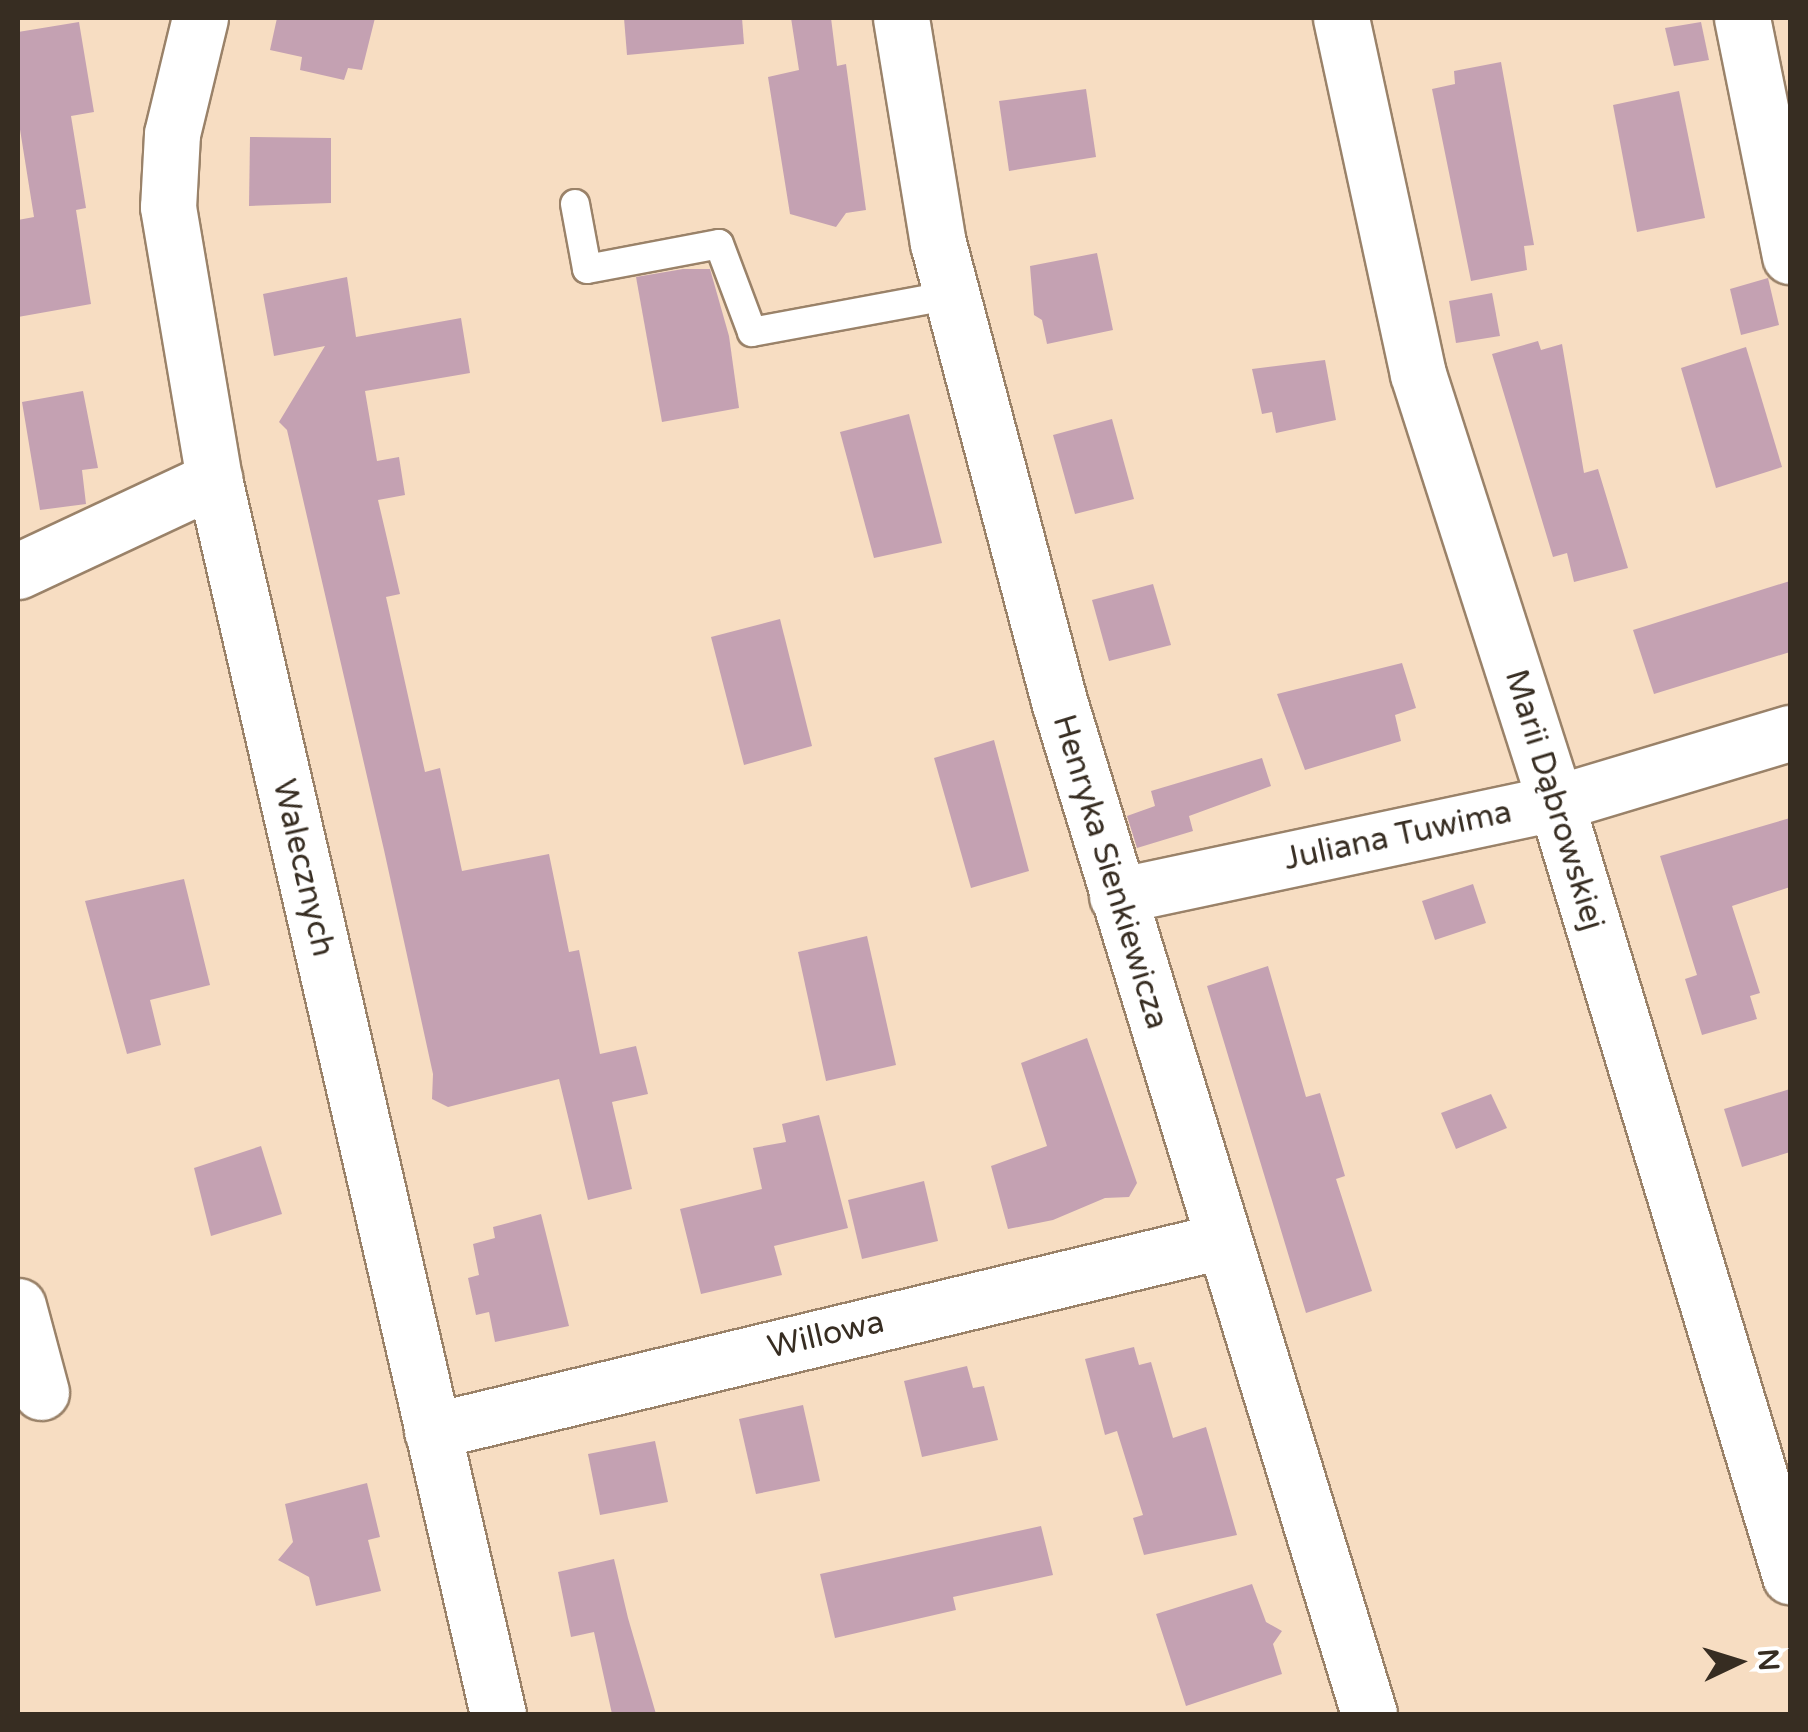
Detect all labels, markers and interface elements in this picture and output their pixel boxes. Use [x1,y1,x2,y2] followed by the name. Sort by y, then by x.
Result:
[1496,665,1612,935] street label: Marii Dąbrowskiej
[1044,710,1176,1034] street label: Henryka Sienkiewicza
[264,776,342,960] street label: Walecznych
[1281,793,1515,879] street label: Juliana Tuwima
[764,1303,888,1367] street label: Willowa
[1688,1612,1788,1712] north arrow
[1750,1647,1786,1672] text: N

